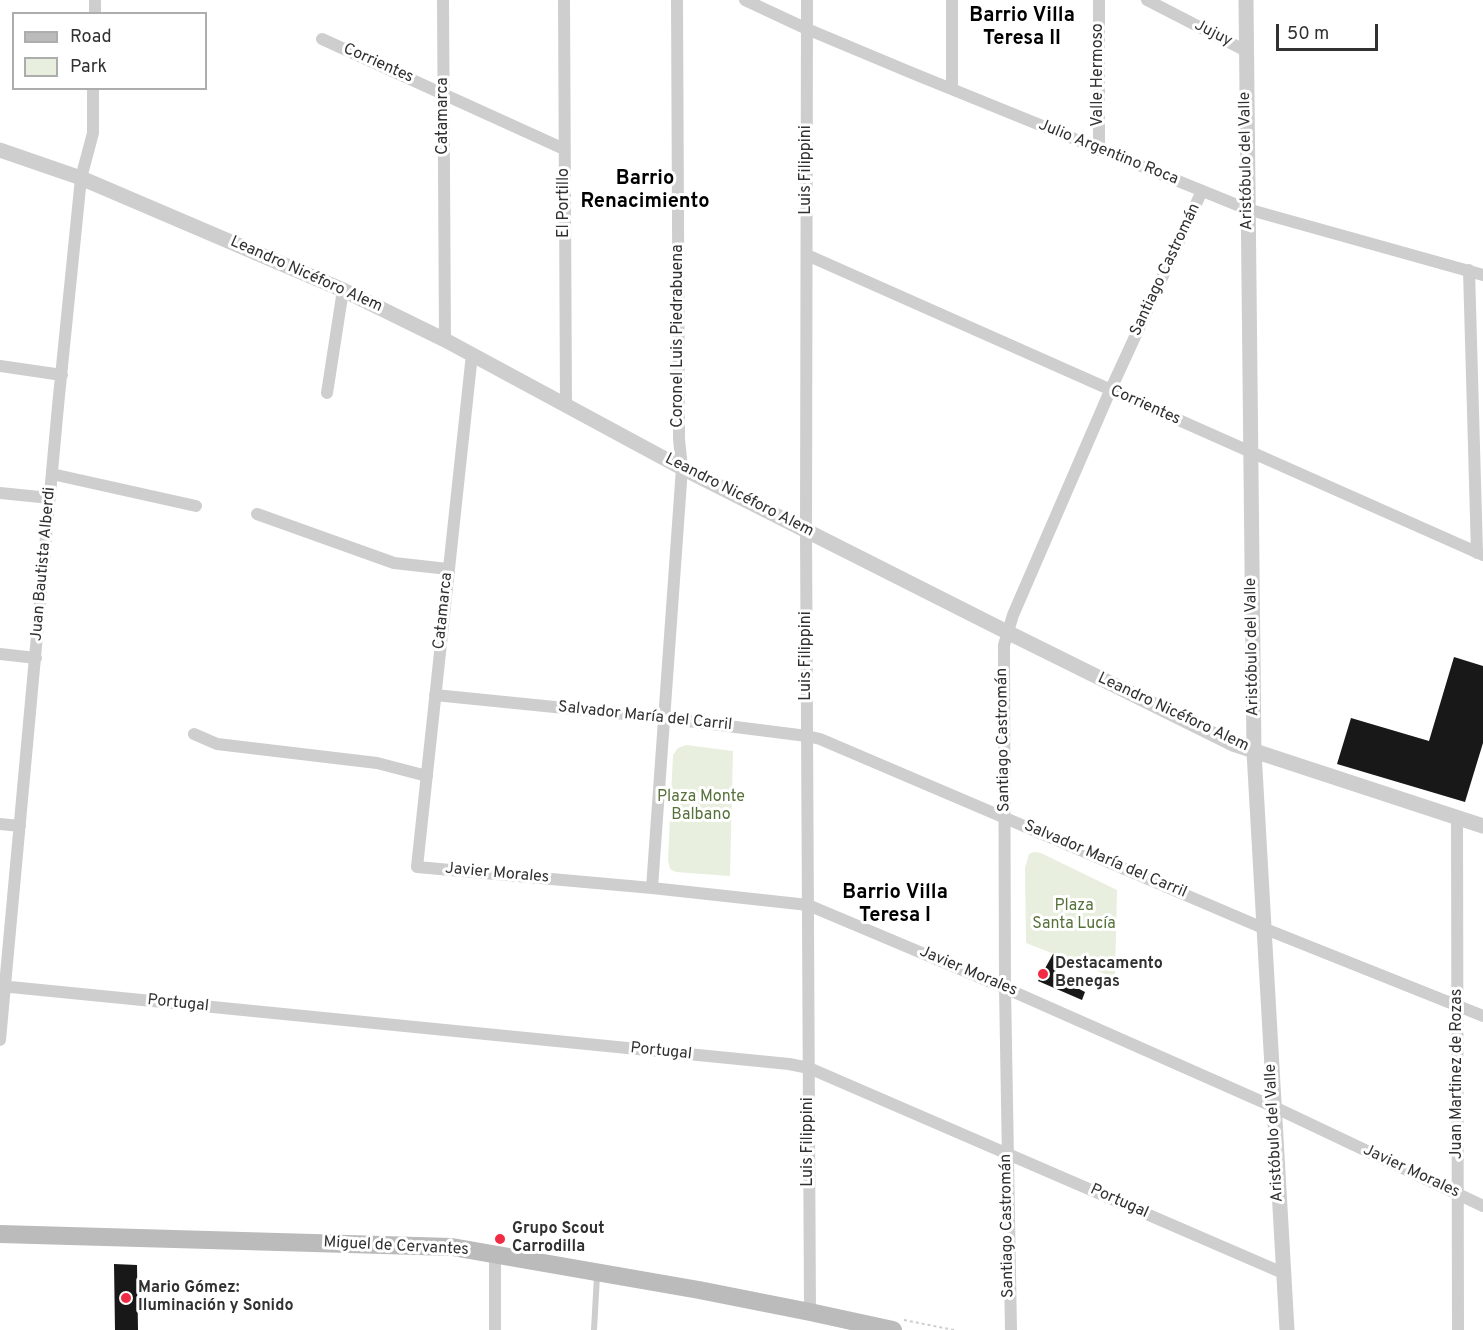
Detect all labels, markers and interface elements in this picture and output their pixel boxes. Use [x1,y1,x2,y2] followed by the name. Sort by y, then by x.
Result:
[969,5,1075,52] district label: Barrio Villa Teresa II
[12,12,207,90] legend
[1279,12,1381,50] scale bar
[1191,16,1235,52] street label: Jujuy
[1089,23,1109,127] street label: Valle Hermoso
[1287,23,1329,46] text: 50 m
[70,26,112,49] text: Road
[340,40,416,88] street label: Corrientes
[70,56,107,79] text: Park
[434,77,454,155] street label: Catamarca
[1236,92,1258,230] street label: Aristóbulo del Valle
[1035,116,1181,190] street label: Julio Argentino Roca
[797,125,817,215] street label: Luis Filippini
[555,168,575,238] street label: El Portillo
[581,168,709,215] district label: Barrio Renacimiento
[1127,201,1205,339] street label: Santiago Castromán
[227,233,385,317] street label: Leandro Nicéforo Alem
[669,244,689,428] street label: Coronel Luis Piedrabuena
[1107,382,1183,430] street label: Corrientes
[661,450,817,542] street label: Leandro Nicéforo Alem
[28,486,60,642] street label: Juan Bautista Alberdi
[430,572,458,650] street label: Catamarca
[1242,578,1264,716] street label: Aristóbulo del Valle
[797,611,817,701] street label: Luis Filippini
[993,668,1015,812] street label: Santiago Castromán
[1094,670,1252,756] street label: Leandro Nicéforo Alem
[557,698,733,736] street label: Salvador María del Carril
[657,788,745,826] park label: Plaza Monte Balbano
[1021,817,1189,903] street label: Salvador María del Carril
[444,860,550,888] street label: Javier Morales
[842,882,948,929] district label: Barrio Villa Teresa I
[1032,897,1116,935] park label: Plaza Santa Lucía
[916,943,1020,1001] street label: Javier Morales
[1055,955,1163,993] place label: Destacamento Benegas
[1036,967,1050,981] marker: Destacamento Benegas
[1448,989,1468,1159] street label: Juan Martinez de Rozas
[146,991,210,1017] street label: Portugal
[629,1039,693,1065] street label: Portugal
[1262,1063,1288,1203] street label: Aristóbulo del Valle
[799,1097,819,1187] street label: Luis Filippini
[1360,1141,1462,1203] street label: Javier Morales
[997,1154,1019,1298] street label: Santiago Castromán
[1087,1181,1151,1223] street label: Portugal
[512,1220,604,1258] place label: Grupo Scout Carrodilla
[493,1232,507,1246] marker: Grupo Scout Carrodilla
[323,1234,469,1260] street label: Miguel de Cervantes
[138,1279,293,1317] place label: Mario Gómez: Iluminación y Sonido
[119,1291,133,1305] marker: Mario Gómez: Iluminación y Sonido

